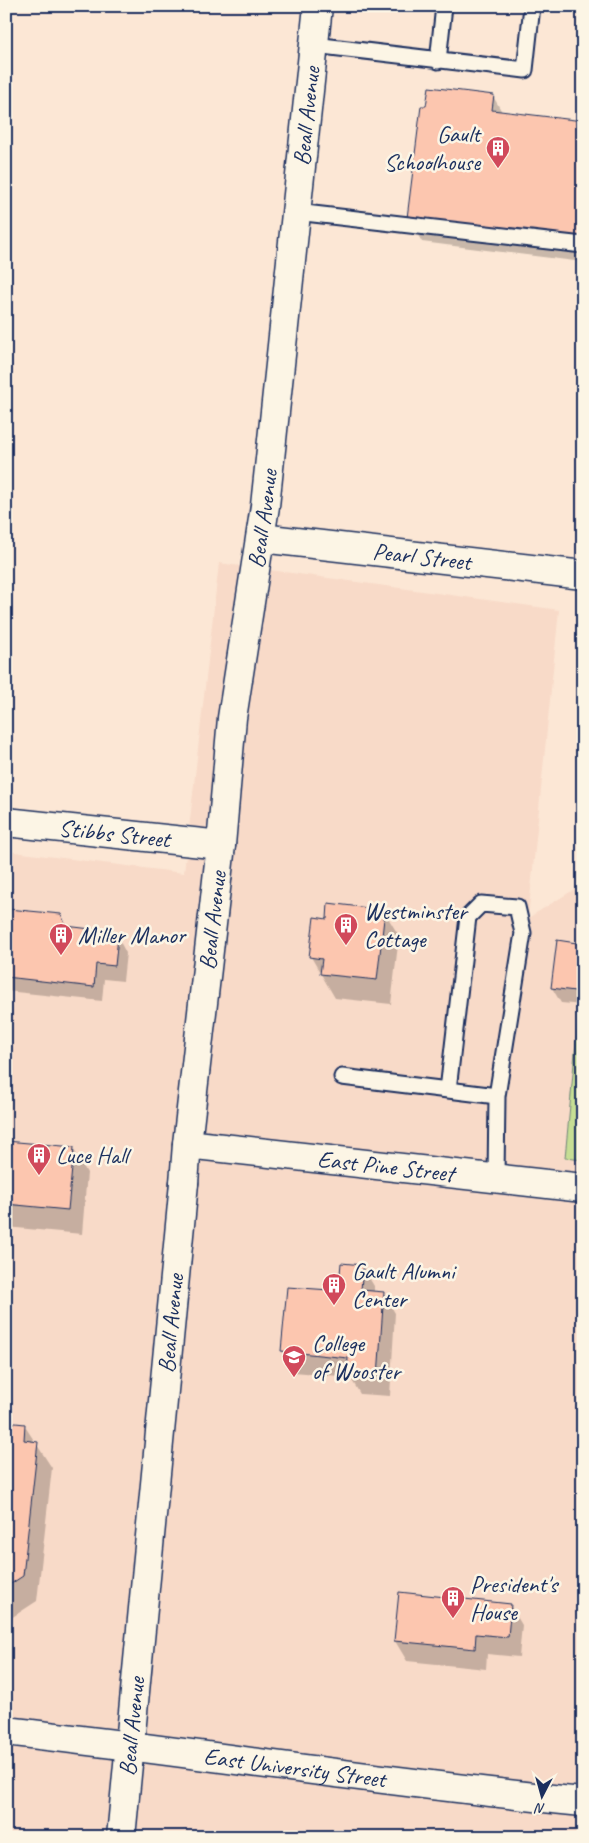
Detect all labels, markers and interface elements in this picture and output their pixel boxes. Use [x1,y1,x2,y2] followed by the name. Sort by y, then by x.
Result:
[286,63,327,167] street label: Beall Avenue
[384,119,482,177] place label: Gault Schoolhouse
[485,135,511,169] building icon: Gault Schoolhouse
[241,466,284,570] street label: Beall Avenue
[371,536,475,577] street label: Pearl Street
[57,813,173,855] street label: Stibbs Street
[192,867,233,971] street label: Beall Avenue
[364,896,469,954] place label: Westminster Cottage
[333,912,359,946] building icon: Westminster Cottage
[78,920,188,950] place label: Miller Manor
[48,922,74,956] building icon: Miller Manor
[56,1140,132,1170] place label: Luce Hall
[26,1142,52,1176] building icon: Luce Hall
[316,1144,458,1189] street label: East Pine Street
[352,1256,457,1314] place label: Gault Alumni Center
[151,1271,190,1374] street label: Beall Avenue
[321,1272,347,1306] building icon: Gault Alumni Center
[312,1328,402,1386] place label: College of Wooster
[281,1344,307,1378] school or university icon: College of Wooster
[470,1569,560,1627] place label: President's House
[440,1585,466,1619] building icon: President's House
[112,1674,152,1777] street label: Beall Avenue
[202,1741,389,1795] street label: East University Street
[516,1770,566,1820] north arrow
[533,1799,546,1817] text: N

